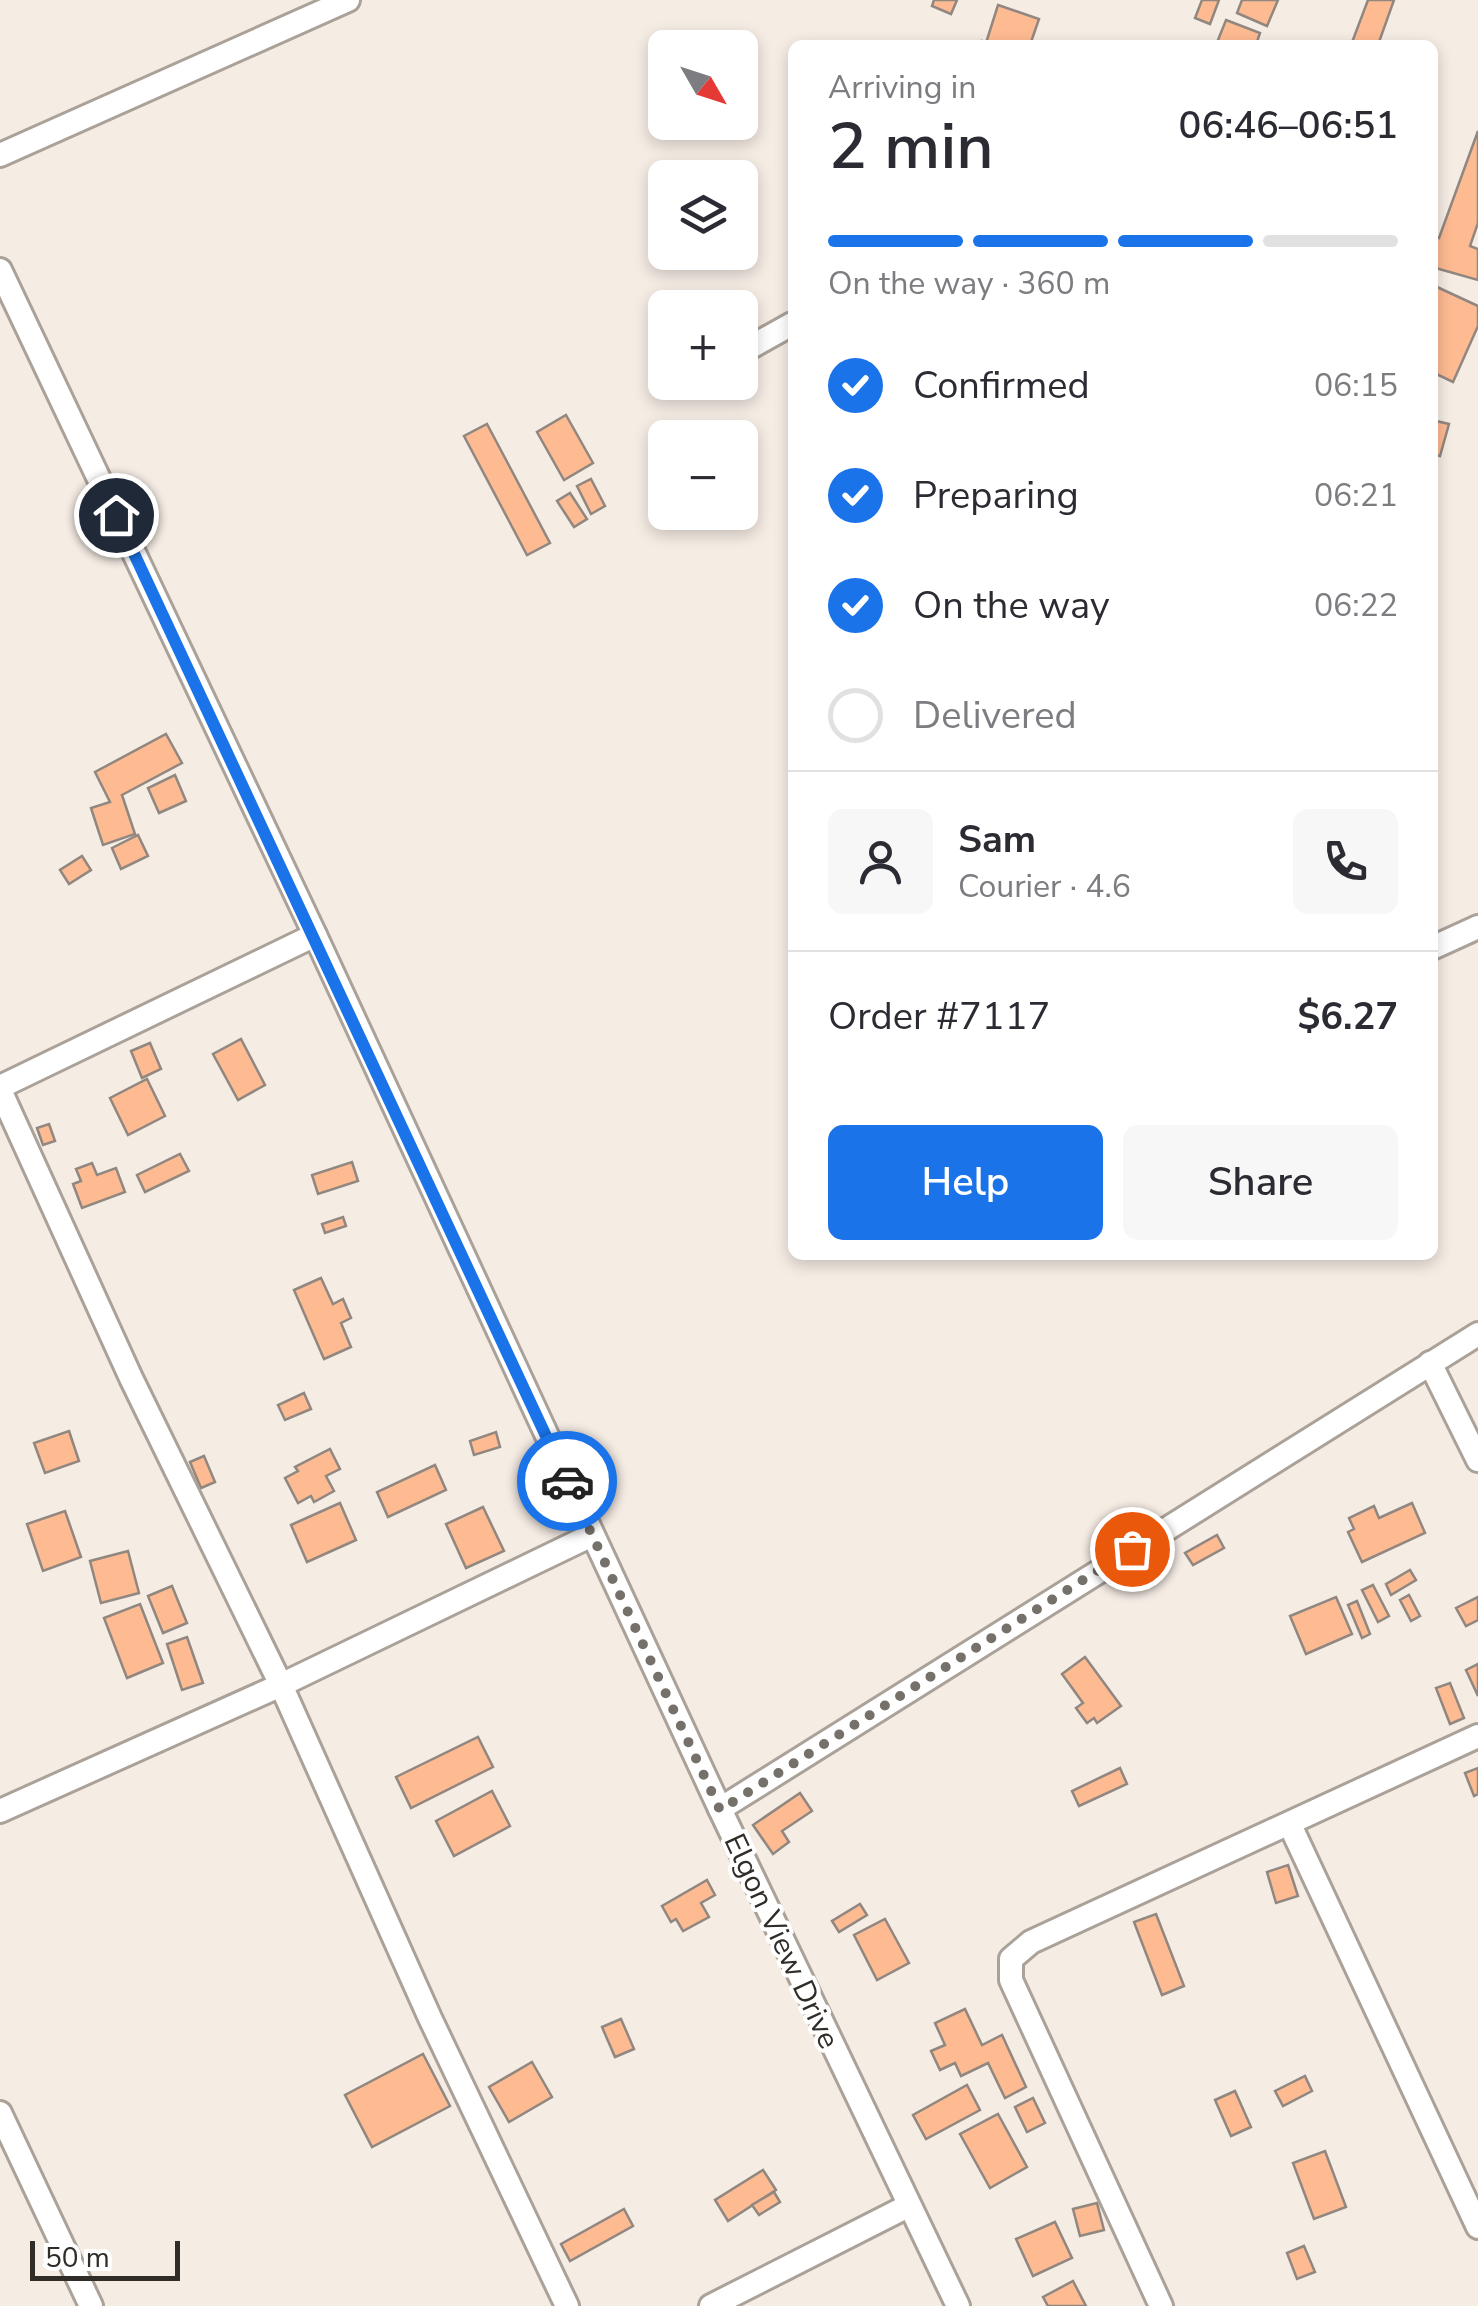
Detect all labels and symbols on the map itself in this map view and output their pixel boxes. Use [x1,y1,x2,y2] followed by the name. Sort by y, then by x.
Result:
[648,30,758,140] north arrow
[74,473,159,558] pin
[517,1431,617,1531] courier
[1090,1507,1175,1592] pin
[714,1827,849,2055] street label: Elgon View Drive
[30,2236,180,2280] scale bar

